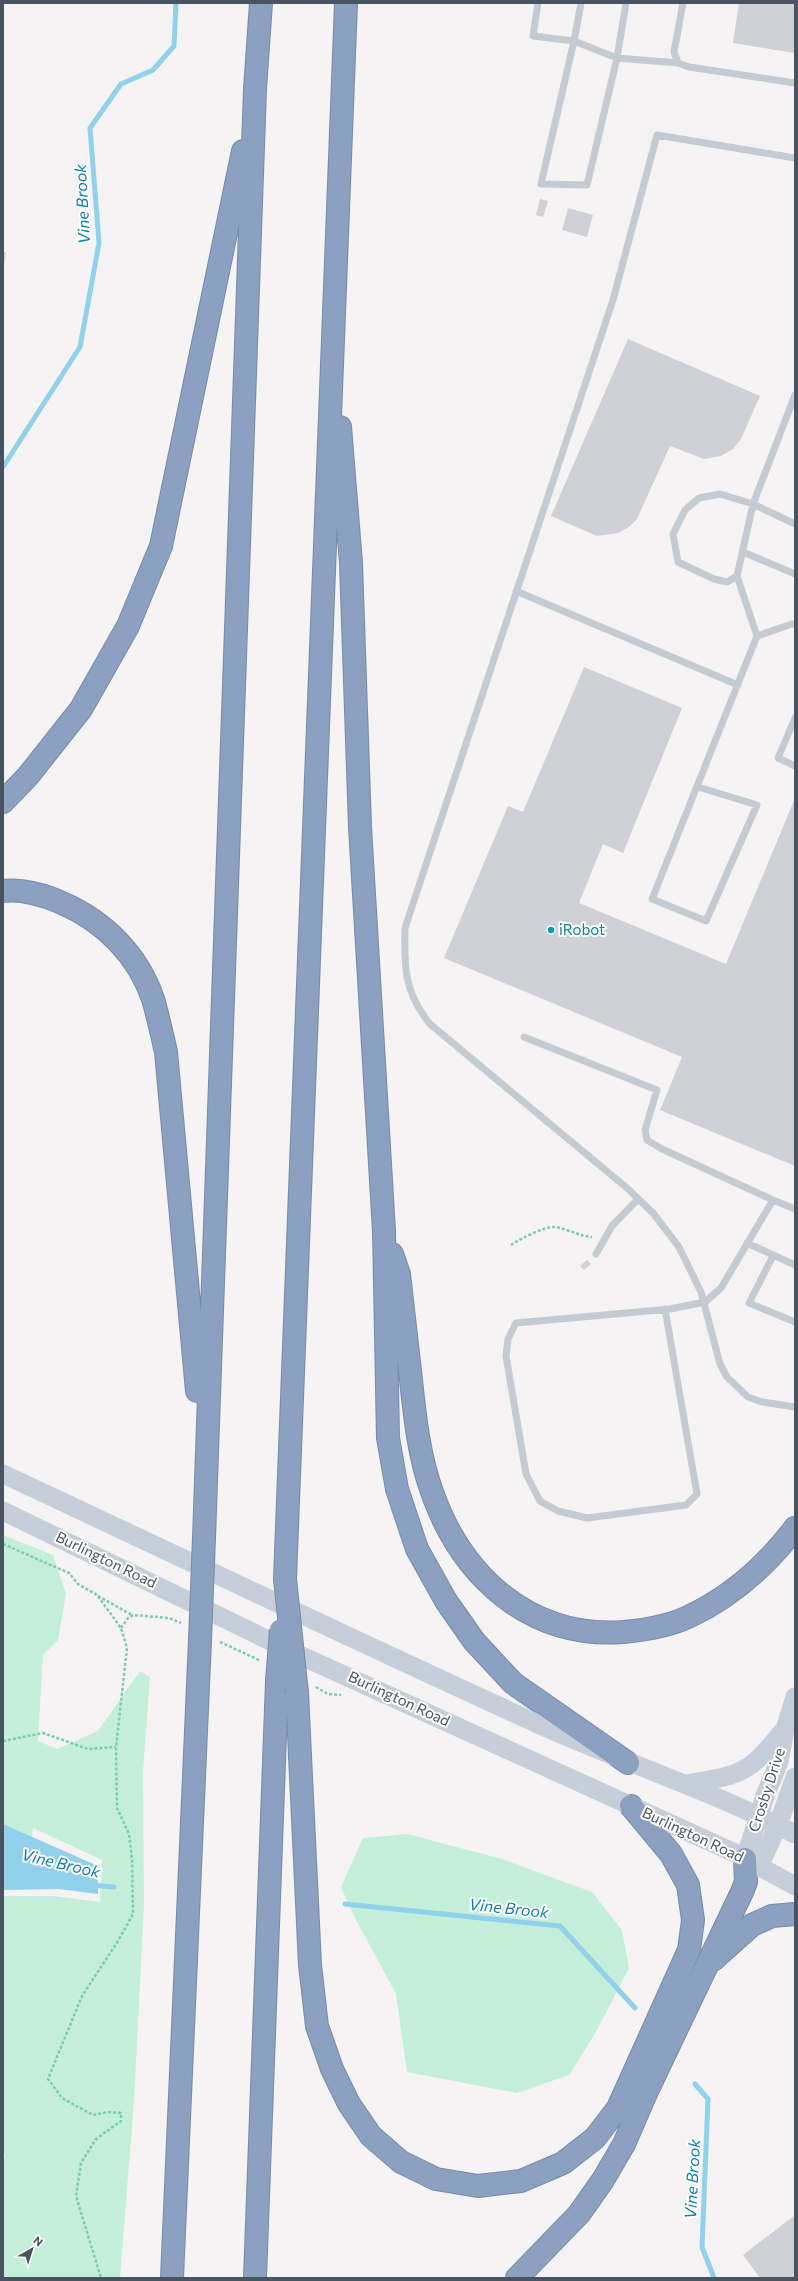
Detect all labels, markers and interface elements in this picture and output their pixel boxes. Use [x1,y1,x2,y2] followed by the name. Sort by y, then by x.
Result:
[70,163,93,244] water label: Vine Brook
[559,920,605,938] place label: iRobot
[546,925,556,935] marker: iRobot
[53,1527,160,1591] street label: Burlington Road
[346,1667,453,1729] street label: Burlington Road
[744,1745,788,1834] street label: Crosby Drive
[640,1803,747,1865] street label: Burlington Road
[20,1844,103,1881] water label: Vine Brook
[468,1894,550,1921] water label: Vine Brook
[680,2138,703,2219] water label: Vine Brook
[12,2229,52,2269] north arrow
[31,2233,46,2248] text: N

